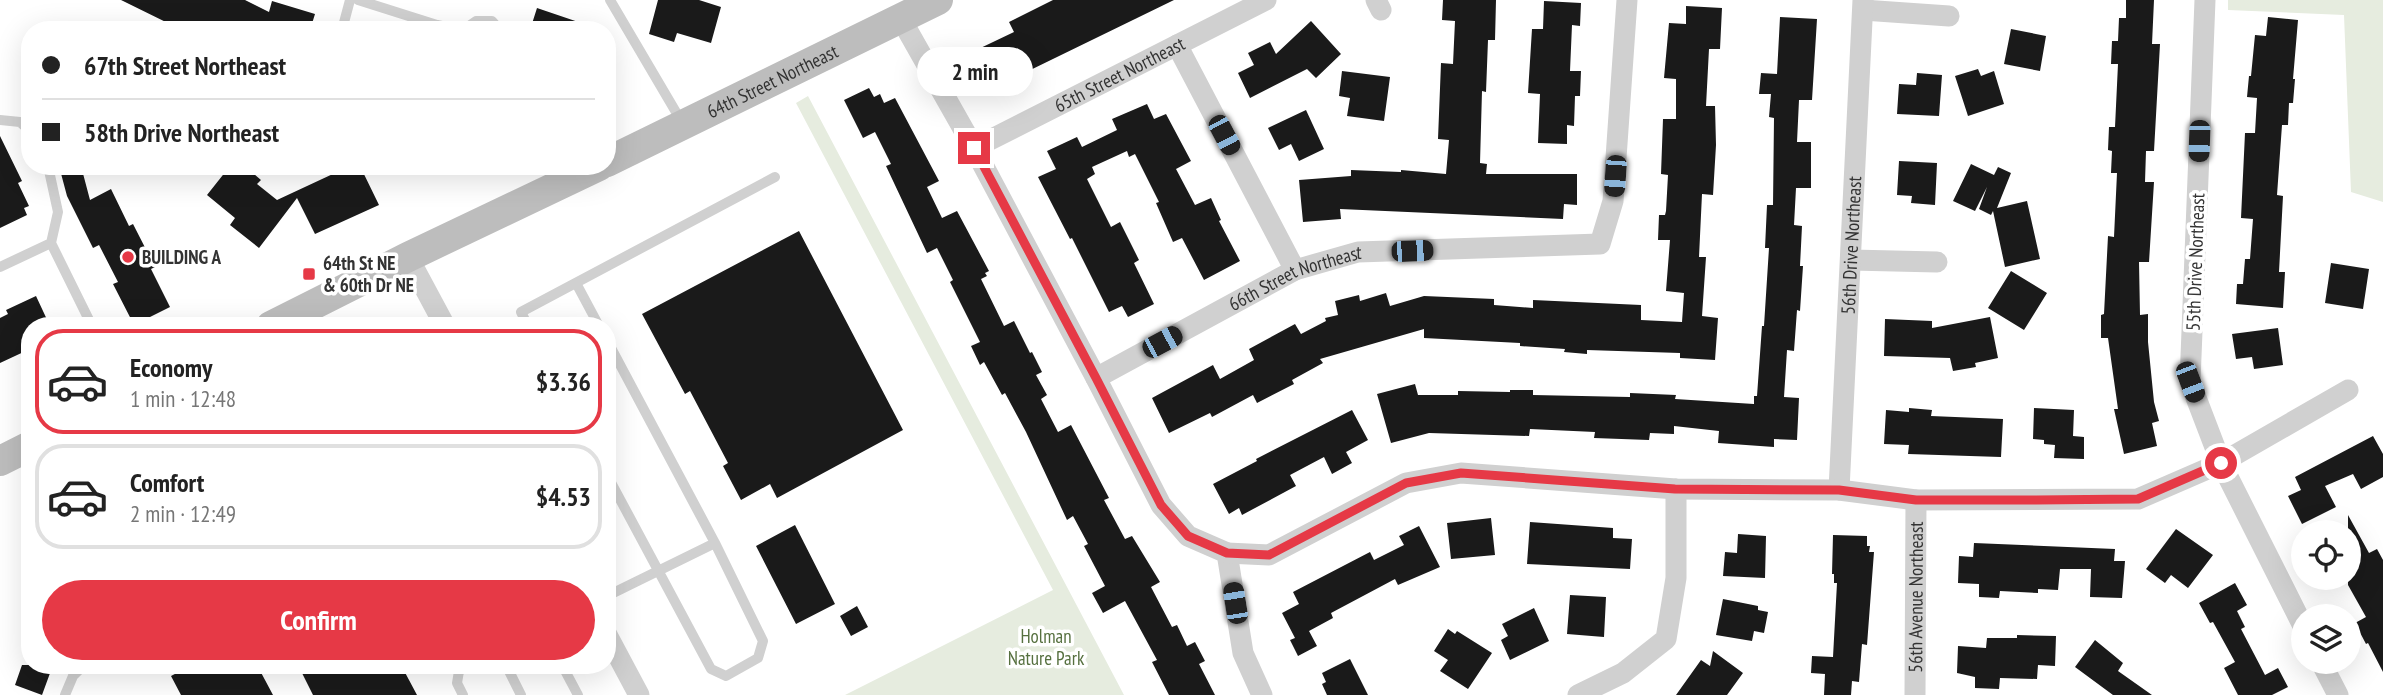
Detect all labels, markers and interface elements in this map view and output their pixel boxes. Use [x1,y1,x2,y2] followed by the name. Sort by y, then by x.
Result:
[1050,31,1189,117] street label: 65th Street Northeast
[703,39,842,123] street label: 64th Street Northeast
[916,46,1032,96] callout: 2 min
[84,49,286,82] text: 67th Street Northeast
[952,57,998,86] text: 2 min
[1205,112,1244,158] car
[84,116,279,149] text: 58th Drive Northeast
[2188,120,2211,162] car
[958,132,990,164] route end
[1604,154,1627,198] car
[1836,175,1866,315] street label: 56th Drive Northeast
[2181,192,2209,331] street label: 55th Drive Northeast
[1224,240,1363,316] street label: 66th Street Northeast
[1391,240,1434,262] car
[142,245,221,269] place label: BUILDING A
[120,249,136,265] marker: BUILDING A
[323,251,414,297] place label: 64th St NE & 60th Dr NE
[301,266,317,282] marker: 64th St NE & 60th Dr NE
[1139,323,1186,361] car
[46,350,109,413] icon: car
[130,351,212,384] text: Economy
[2173,359,2208,405] car
[536,365,591,398] text: $3.36
[130,384,236,413] text: 1 min · 12:48
[2205,447,2237,479] route start
[46,465,109,528] icon: car
[130,466,204,499] text: Comfort
[536,480,591,513] text: $4.53
[130,499,236,528] text: 2 min · 12:49
[2291,520,2361,674] map controls
[2291,520,2361,590] button: locate
[1903,521,1928,673] street label: 56th Avenue Northeast
[42,580,595,660] button: Confirm
[1222,581,1249,625] car
[2291,604,2361,674] button: layers
[1008,624,1085,670] park label: Holman Nature Park

